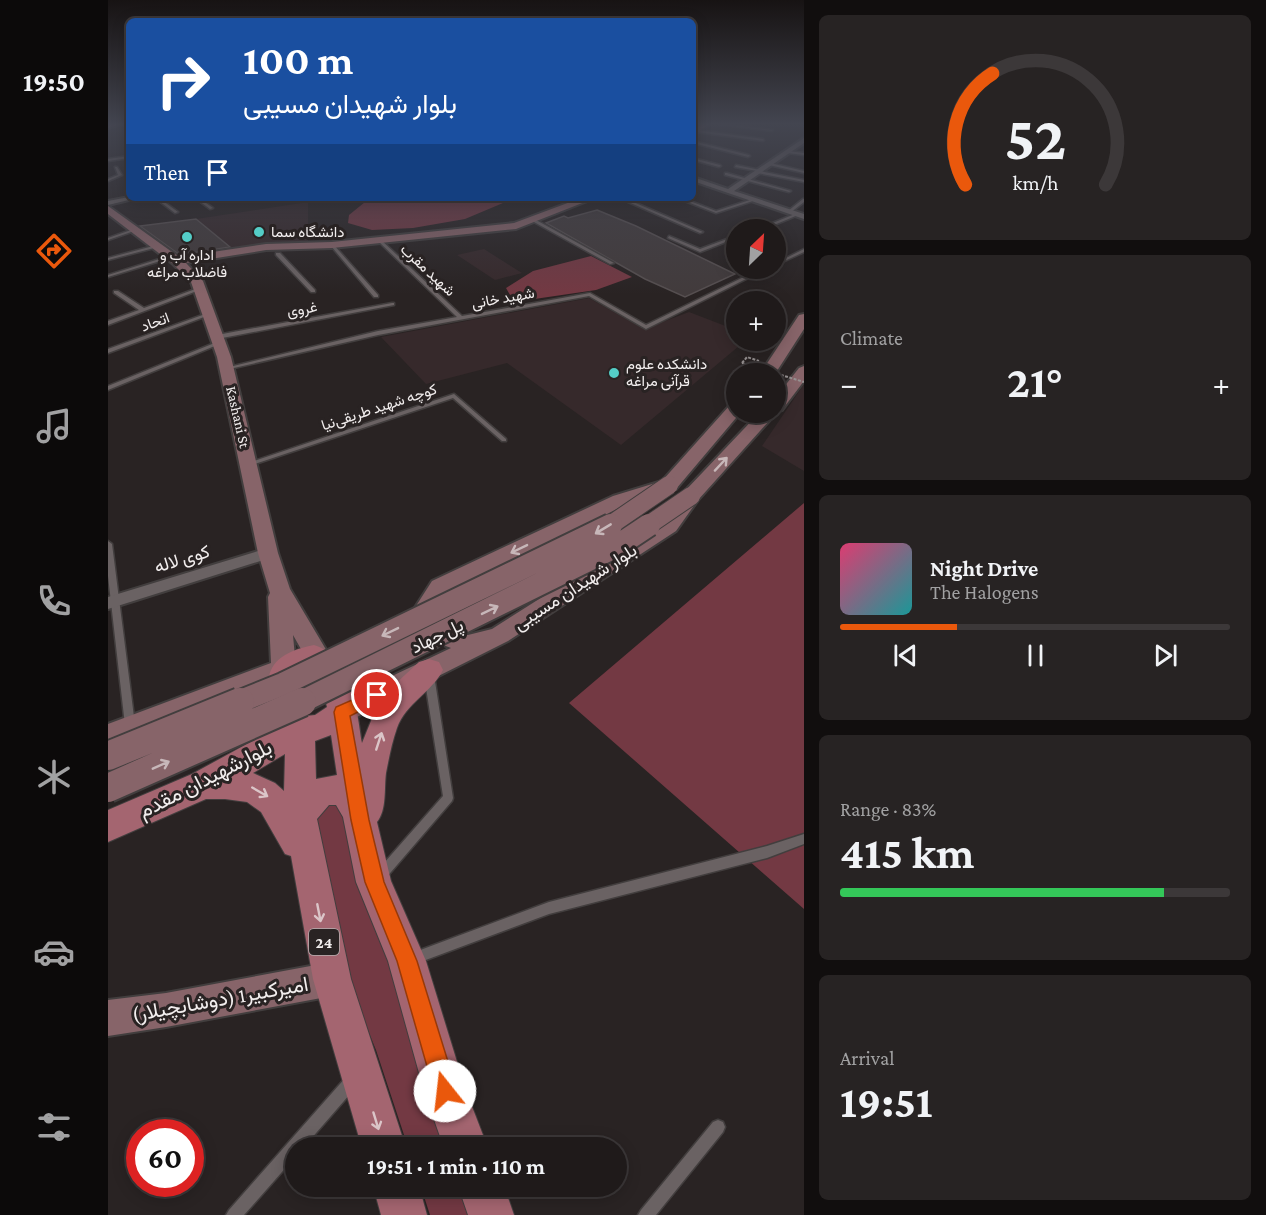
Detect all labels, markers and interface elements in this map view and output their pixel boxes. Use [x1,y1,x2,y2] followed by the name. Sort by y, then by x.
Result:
[243,36,353,83] text: 100 m
[144,42,222,120] icon: right
[23,67,85,97] text: 19:50
[243,89,457,119] text: بلوار شهیدان مسیبی
[1004,103,1066,172] text: 52
[201,156,234,189] icon: arrive
[144,160,189,185] text: Then
[1012,171,1059,195] text: km/h
[726,219,786,279] north arrow
[726,219,786,423] map controls
[271,224,344,240] place label: دانشگاه سما
[252,225,266,239] marker: دانشگاه سما
[33,230,75,272] icon: directions
[180,230,194,244] marker: اداره آب و فاضلاب مراغه
[397,241,459,300] street label: شهید مقرب
[147,247,227,281] place label: اداره آب و فاضلاب مراغه
[470,285,536,313] street label: شهید خانی
[726,291,786,351] button: +
[286,298,319,322] street label: غروی
[138,309,172,335] street label: اتحاد
[840,327,903,349] text: Climate
[626,356,707,391] place label: دانشکده علوم قرآنی مراغه
[1007,357,1063,407] text: 21°
[726,363,786,423] button: −
[840,365,857,402] text: −
[1213,365,1230,402] text: +
[607,366,621,380] marker: دانشکده علوم قرآنی مراغه
[319,381,440,435] street label: کوچه شهید طریقی‌نیا
[223,384,253,451] street label: Kashani St
[33,405,75,447] icon: music
[713,457,728,472] one-way arrow
[595,523,612,535] one-way arrow
[510,540,641,635] street label: بلوار شهیدان مسیبی
[152,541,212,578] street label: کوی لاله
[510,543,528,555] one-way arrow
[930,556,1038,581] text: Night Drive
[33,580,75,622] icon: phone
[930,581,1039,603] text: The Halogens
[480,603,498,615] one-way arrow
[407,615,467,659] street label: پل جهاد
[381,627,399,639] one-way arrow
[889,639,922,672] icon: previous
[1019,639,1052,672] icon: pause
[1149,639,1182,672] icon: next
[351,669,402,720] pin
[360,678,393,711] icon: arrive
[375,732,386,751] one-way arrow
[134,735,277,825] street label: بلوارشهیدان مقدم
[33,756,75,798] icon: climate
[152,758,170,770] one-way arrow
[251,786,268,798] one-way arrow
[840,798,936,820] text: Range · 83%
[840,828,974,878] text: 415 km
[314,903,325,922] one-way arrow
[309,929,339,955] road number: 24
[33,931,75,973] icon: car
[130,972,310,1028] street label: امیرکبیر1 (دوشابچیلار)
[840,1047,894,1069] text: Arrival
[413,1059,477,1123] position arrow
[840,1077,933,1127] text: 19:51
[33,1106,75,1148] icon: filters
[371,1111,382,1130] one-way arrow
[126,1119,204,1197] speed limit sign: 60
[367,1154,545,1179] text: 19:51 · 1 min · 110 m

